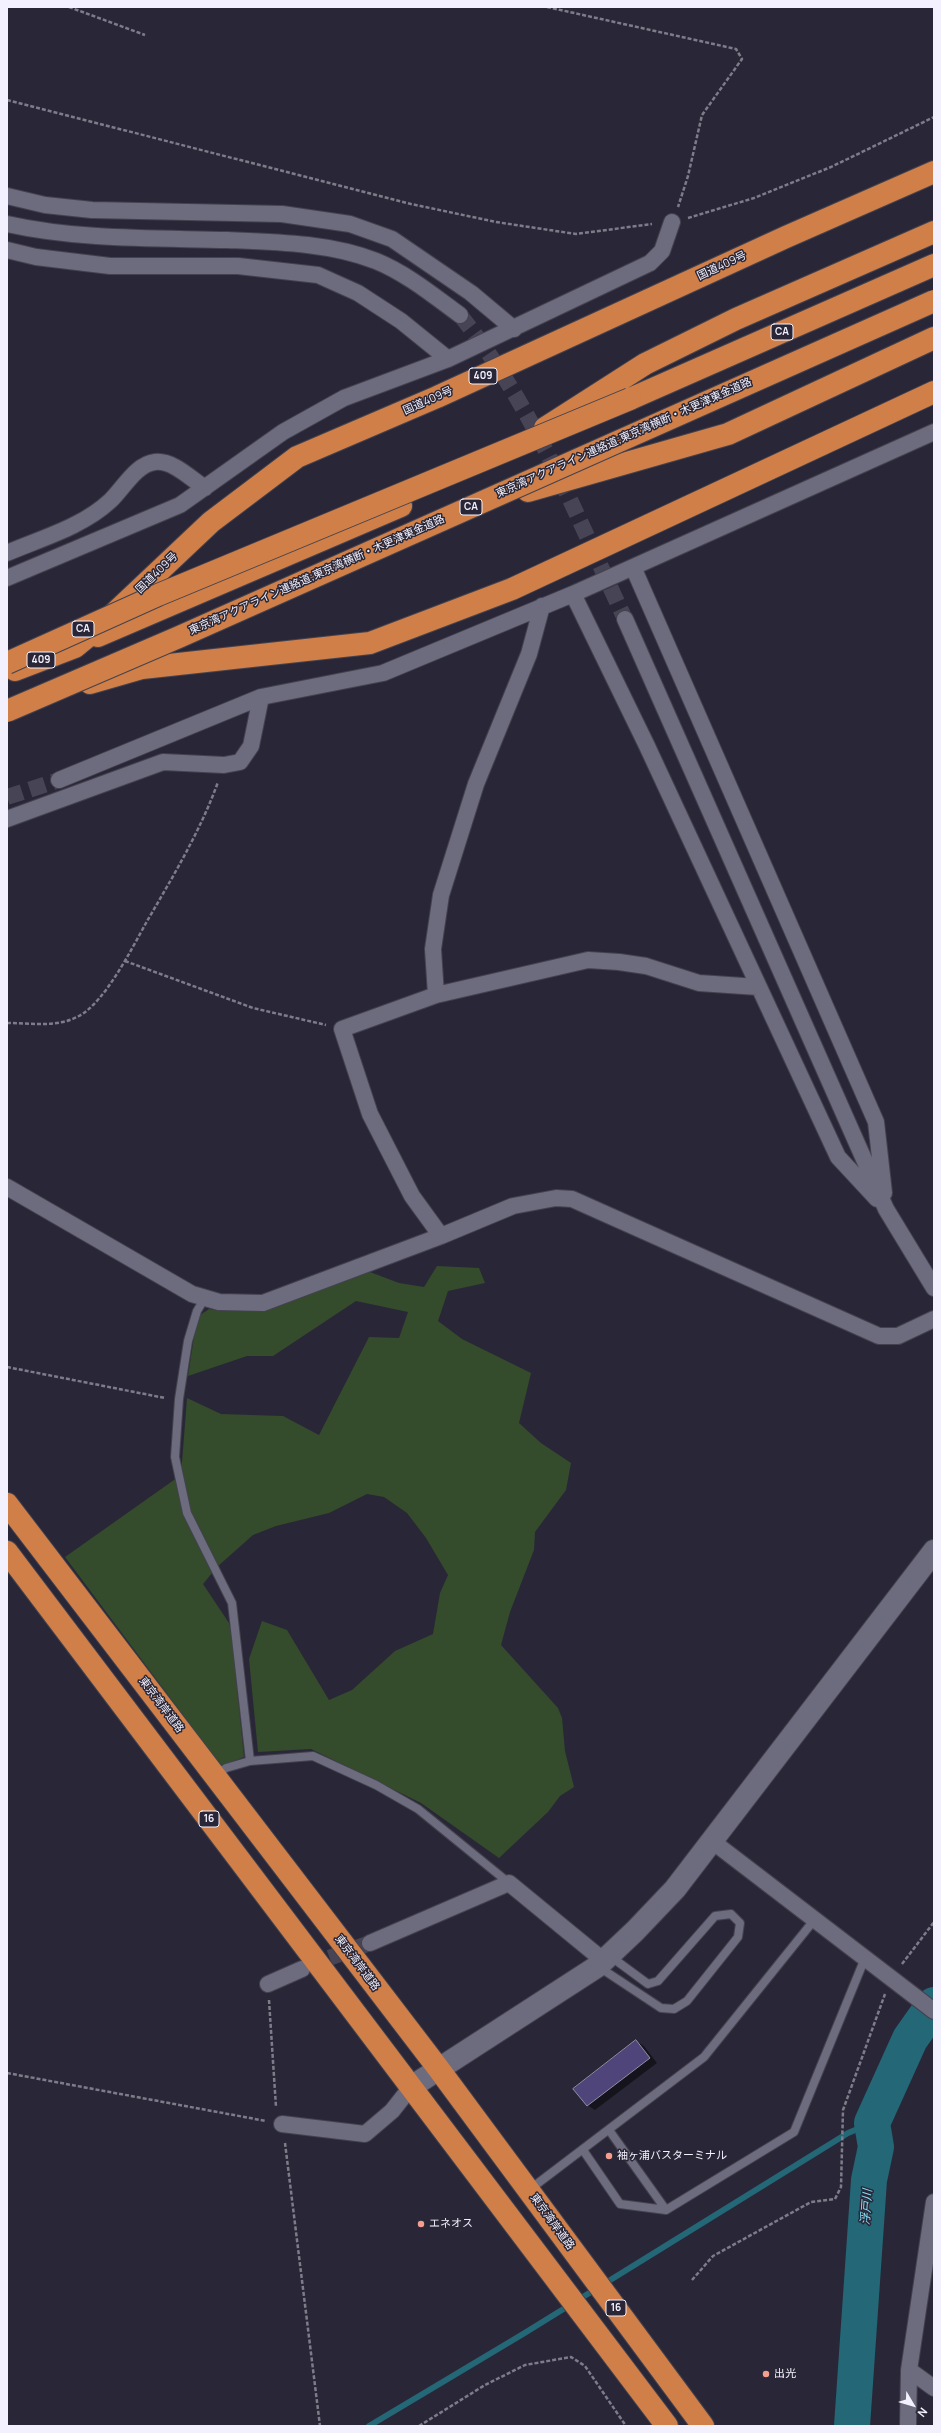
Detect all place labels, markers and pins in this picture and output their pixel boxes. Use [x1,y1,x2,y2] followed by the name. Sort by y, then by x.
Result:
[617,2149,727,2163] place label: 袖ヶ浦バスターミナル
[604,2151,614,2161] marker: 袖ヶ浦バスターミナル
[429,2217,473,2231] place label: エネオス
[416,2219,426,2229] marker: エネオス
[774,2367,796,2381] place label: 出光
[761,2369,771,2379] marker: 出光

